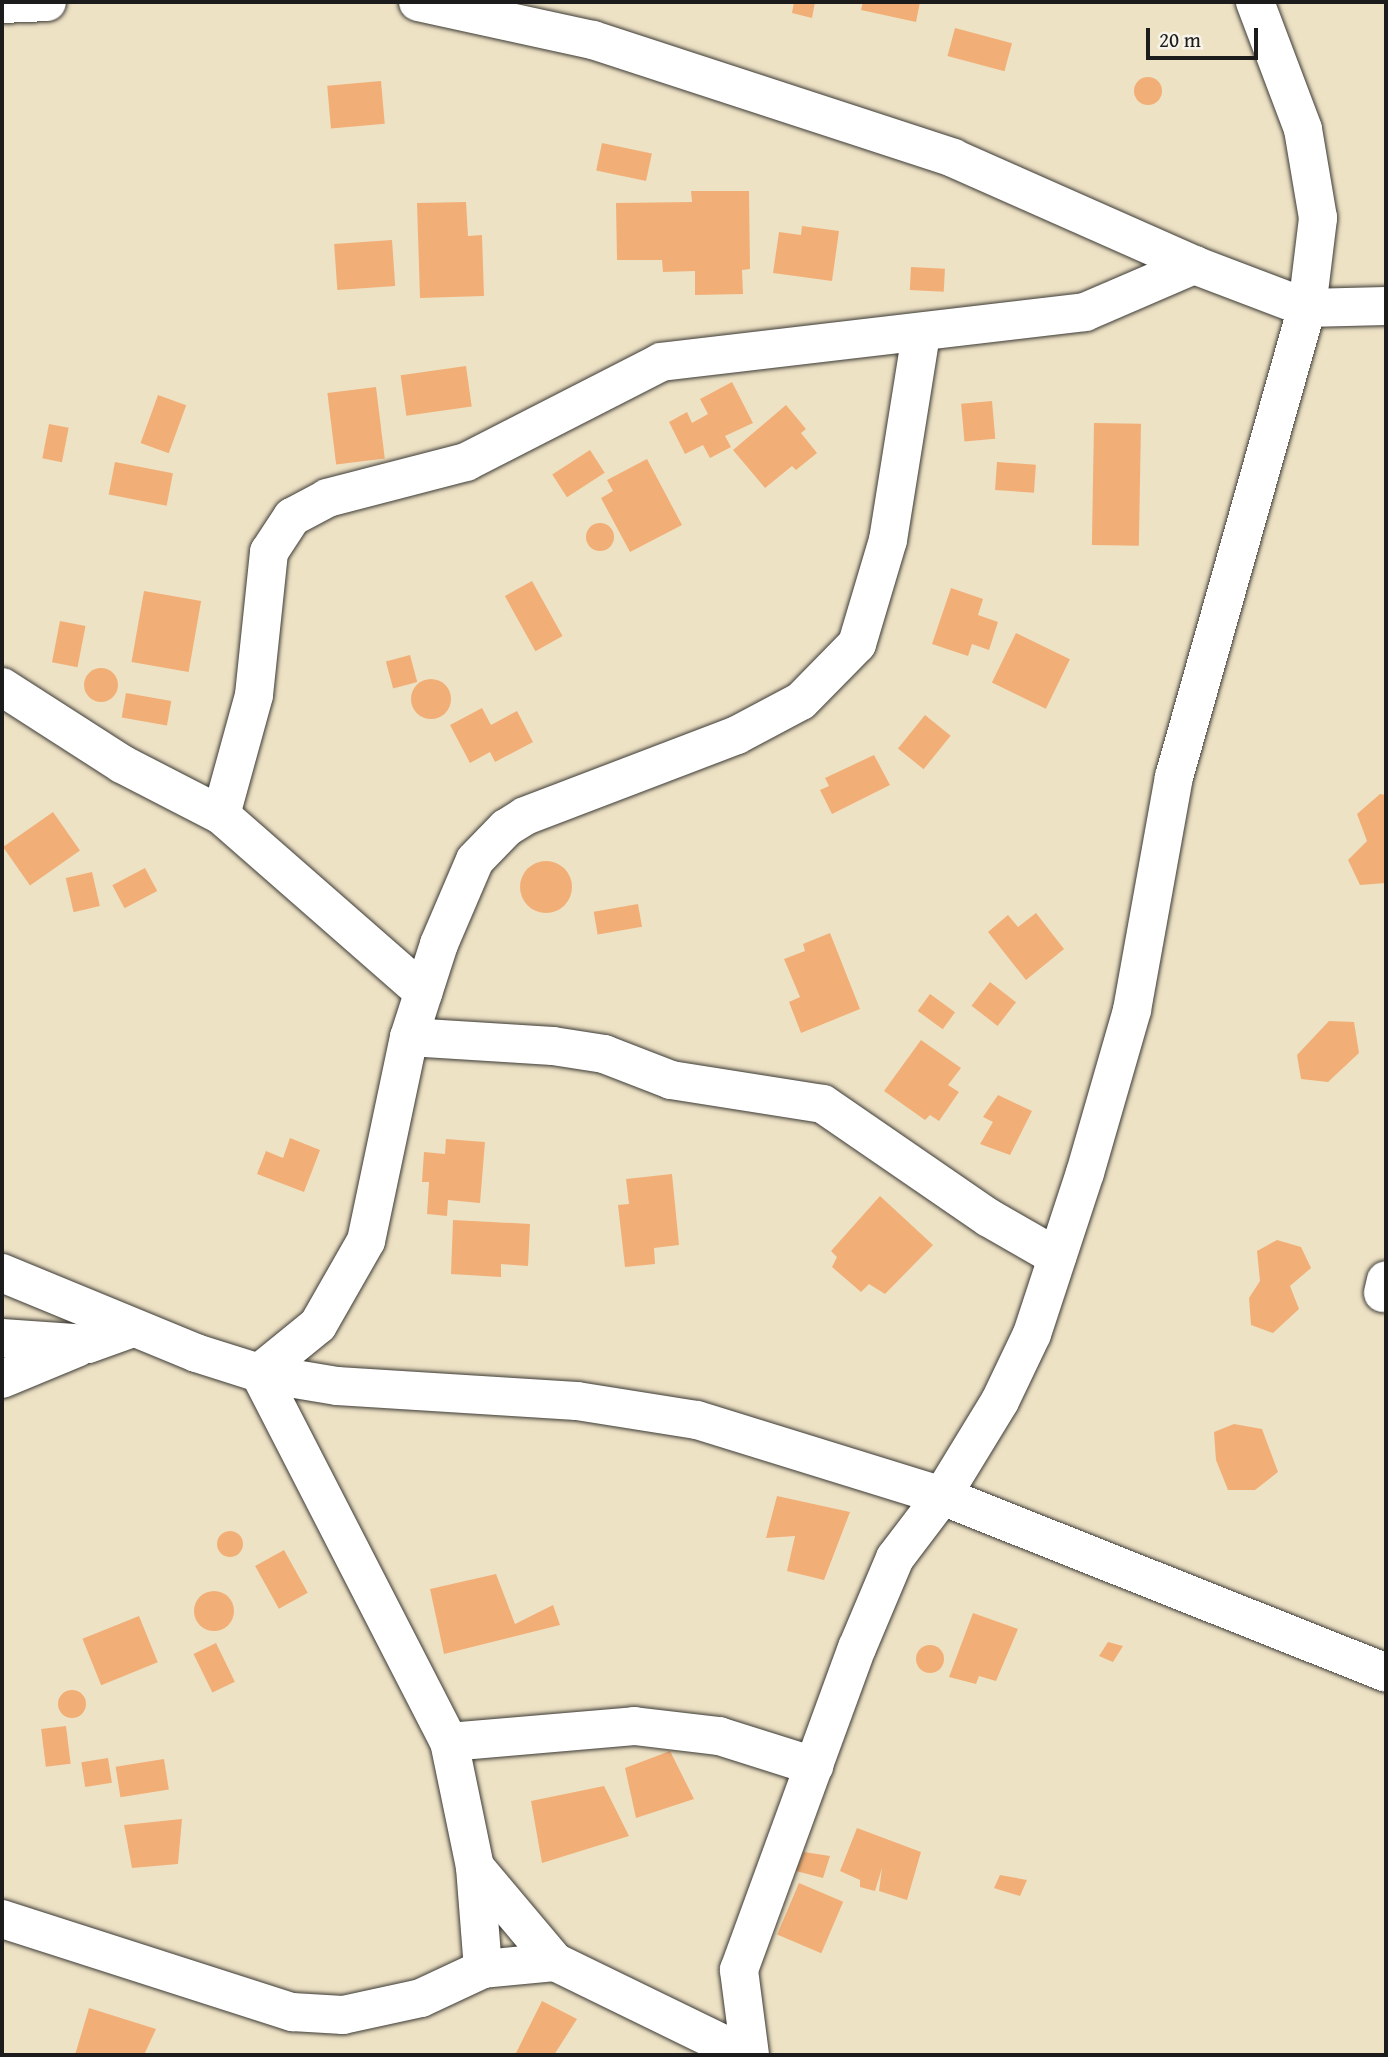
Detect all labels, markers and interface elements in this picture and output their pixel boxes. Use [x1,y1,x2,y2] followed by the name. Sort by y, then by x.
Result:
[1150,14,1262,58] scale bar
[1159,24,1201,55] text: 20 m

